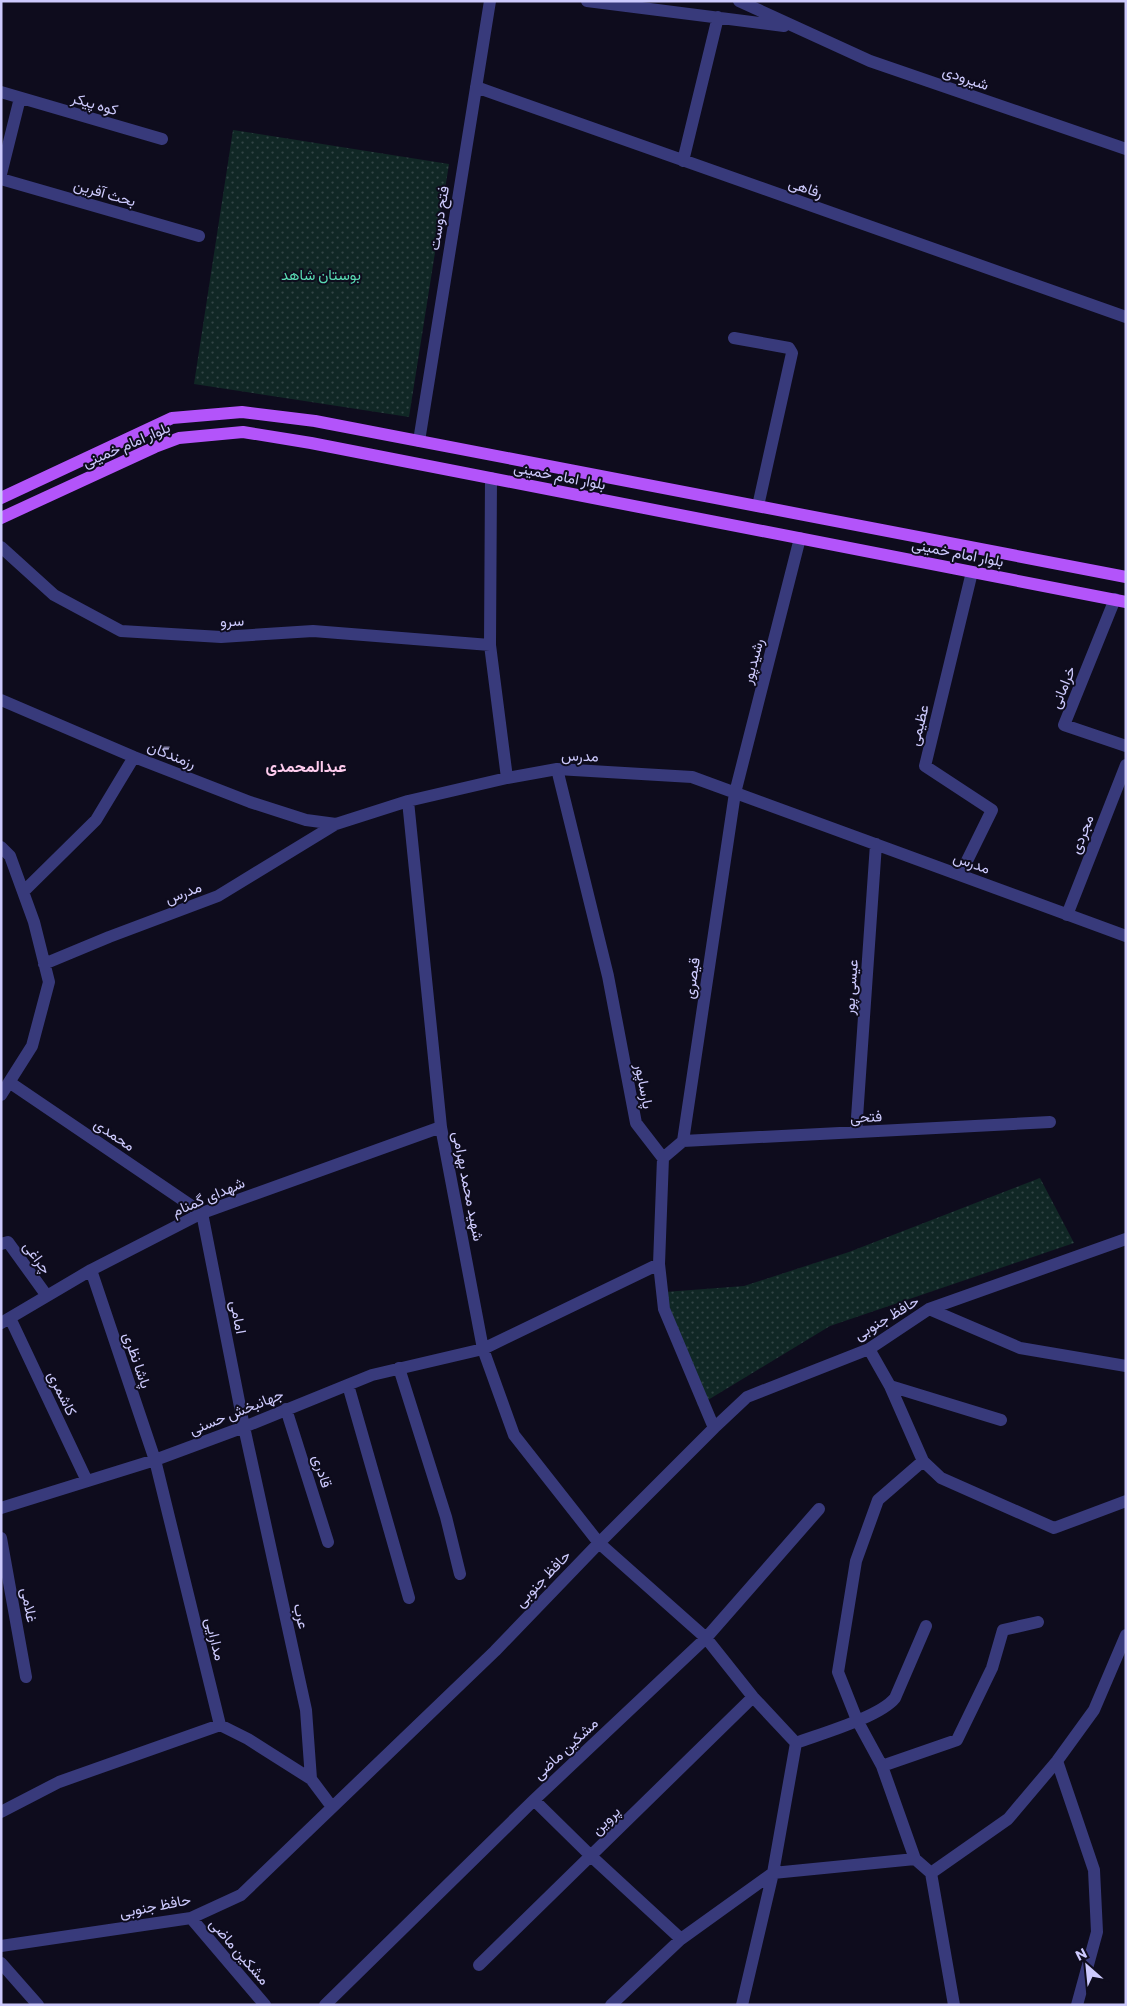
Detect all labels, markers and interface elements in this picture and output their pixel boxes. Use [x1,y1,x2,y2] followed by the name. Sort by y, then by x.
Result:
[940,61,992,95] street label: شیرودی
[68,88,121,120] street label: کوه پیکر
[786,173,825,203] street label: رفاهی
[71,175,138,211] street label: بحث آفرین
[424,184,455,252] street label: فتح دوست
[281,265,361,284] park label: بوستان شاهد
[79,417,173,472] street label: بلوار امام خمینی
[512,457,608,495] street label: بلوار امام خمینی
[910,534,1006,572] street label: بلوار امام خمینی
[220,611,245,630] street label: سرو
[737,636,769,687] street label: رشیدپور
[1045,663,1080,712] street label: خرامانی
[904,702,934,748] street label: عظیمی
[145,736,199,773] street label: رزمندگان
[561,745,599,767] street label: مدرس
[265,756,347,776] district label: عبدالمحمدی
[1065,812,1099,857] street label: مجردی
[951,847,993,879] street label: مدرس
[162,877,205,909] street label: مدرس
[679,956,705,1000] street label: قیصری
[839,958,863,1017] street label: عیسی پور
[630,1061,658,1110] street label: پارساپور
[849,1106,883,1128] street label: فتحی
[90,1114,139,1156] street label: محمدی
[448,1130,488,1243] street label: شهید محمد بهرامی
[169,1173,248,1221] street label: شهدای گمنام
[19,1237,56,1278] street label: چراغی
[850,1291,923,1345] street label: حافظ جنوبی
[225,1299,251,1336] street label: امامی
[118,1330,156,1391] street label: پاشا نظری
[43,1368,82,1419] street label: کاشمری
[186,1384,287,1440] street label: جهانبخش حسنی
[308,1452,337,1490] street label: قادری
[510,1546,575,1612] street label: حافظ جنوبی
[16,1586,42,1624] street label: غلامی
[290,1602,313,1631] street label: عرب
[200,1616,230,1663] street label: مدارایی
[529,1713,603,1784] street label: مشکین ماضی
[587,1802,625,1840] street label: پروین
[118,1889,193,1923] street label: حافظ جنوبی
[205,1914,274,1989] street label: مشکین ماضی
[1062,1941,1112,1991] north arrow
[1072,1944,1089,1964] text: N

